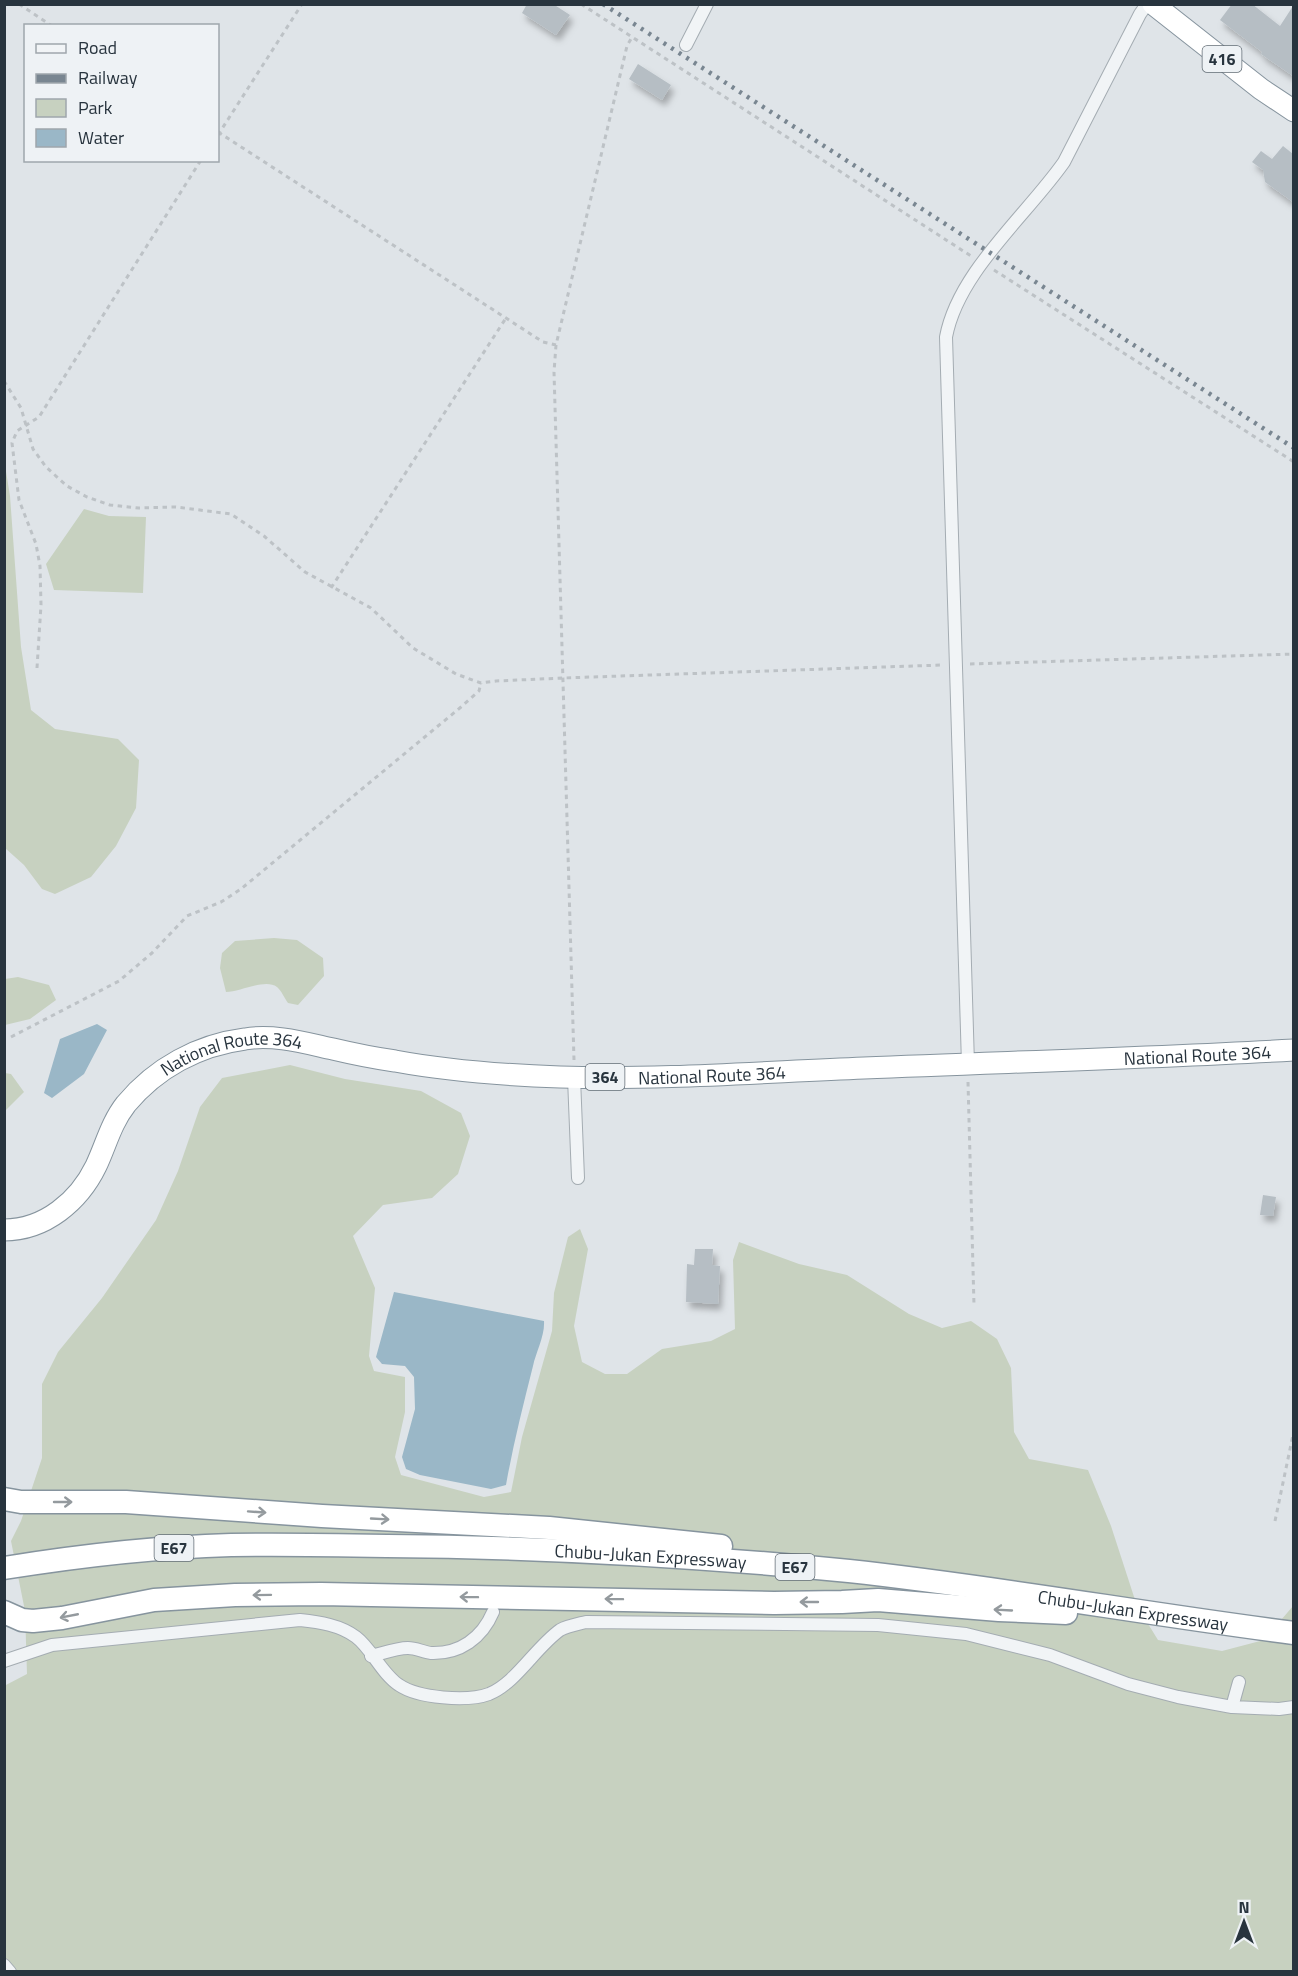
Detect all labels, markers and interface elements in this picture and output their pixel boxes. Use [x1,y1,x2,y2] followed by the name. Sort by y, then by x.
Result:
[24,24,219,162] legend
[78,34,117,61] text: Road
[1202,46,1242,72] road number: 416
[78,64,138,91] text: Railway
[78,94,113,121] text: Park
[78,124,124,151] text: Water
[155,1024,305,1082] street label: National Route 364
[1123,1038,1272,1071] street label: National Route 364
[638,1058,786,1091] street label: National Route 364
[586,1064,624,1090] road number: 364
[52,1496,72,1508] one-way arrow
[247,1506,267,1517] one-way arrow
[370,1514,390,1525] one-way arrow
[154,1535,194,1561] road number: E67
[554,1537,748,1575] street label: Chubu-Jukan Expressway
[776,1554,814,1580] road number: E67
[1036,1583,1230,1638] street label: Chubu-Jukan Expressway
[253,1589,273,1601] one-way arrow
[460,1592,480,1603] one-way arrow
[604,1593,624,1605] one-way arrow
[799,1597,819,1608] one-way arrow
[994,1604,1014,1615] one-way arrow
[60,1611,79,1622] one-way arrow
[1214,1892,1274,1952] north arrow
[1238,1895,1250,1919] text: N

